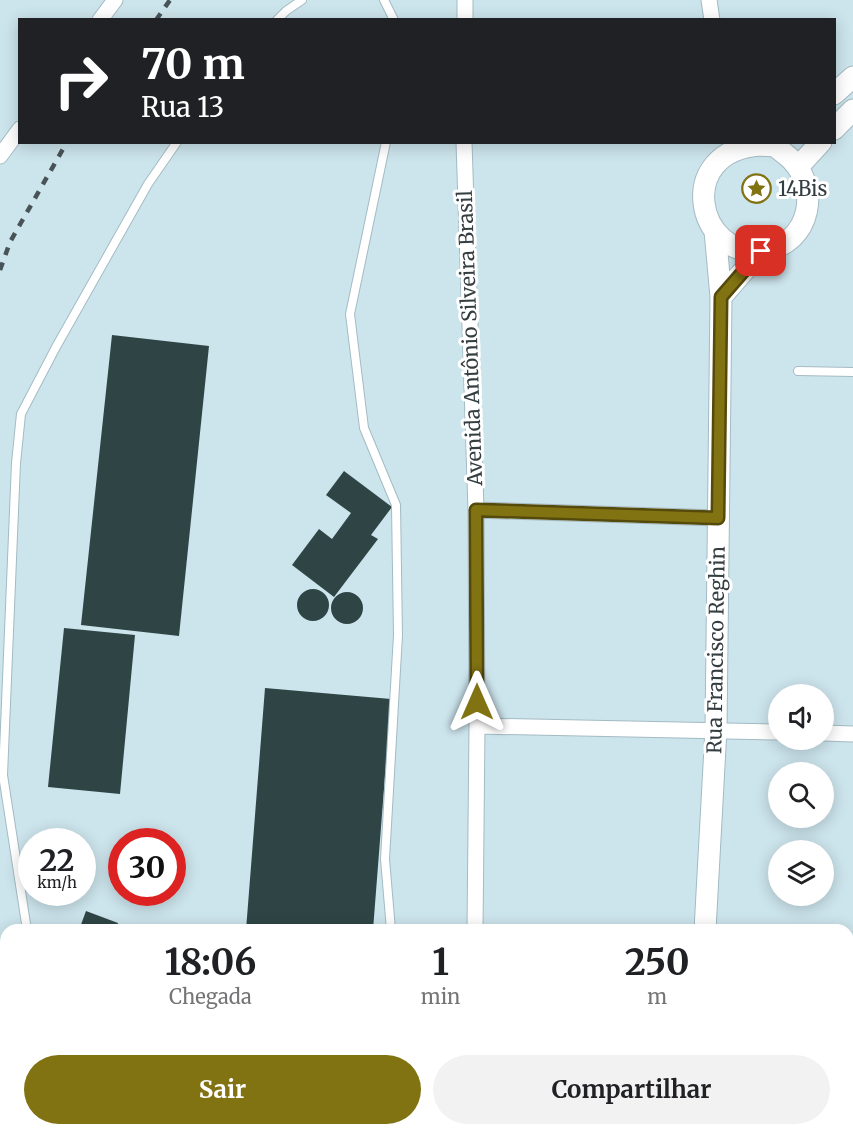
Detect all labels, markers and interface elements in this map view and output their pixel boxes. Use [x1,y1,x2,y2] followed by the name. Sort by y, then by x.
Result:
[141,38,245,90] text: 70 m
[42,42,120,120] icon: right
[141,90,224,124] text: Rua 13
[741,173,773,205] place icon: 14Bis
[778,176,827,201] place label: 14Bis
[452,190,487,487] street label: Avenida Antônio Silveira Brasil
[735,225,786,276] pin
[744,234,777,267] icon: arrive
[701,546,730,754] street label: Rua Francisco Reghin
[445,670,509,734] position arrow
[768,684,834,906] map controls
[768,684,834,750] button: sound
[768,762,834,828] button: search
[108,828,186,906] speed limit sign: 30
[768,840,834,906] button: layers
[40,841,74,879] text: 22
[37,873,77,892] text: km/h
[164,940,256,985] text: 18:06
[432,940,449,985] text: 1
[625,940,690,985] text: 250
[169,984,252,1009] text: Chegada
[421,984,460,1009] text: min
[647,984,667,1009] text: m
[24,1055,421,1124] button: Sair
[433,1055,830,1124] button: Compartilhar

